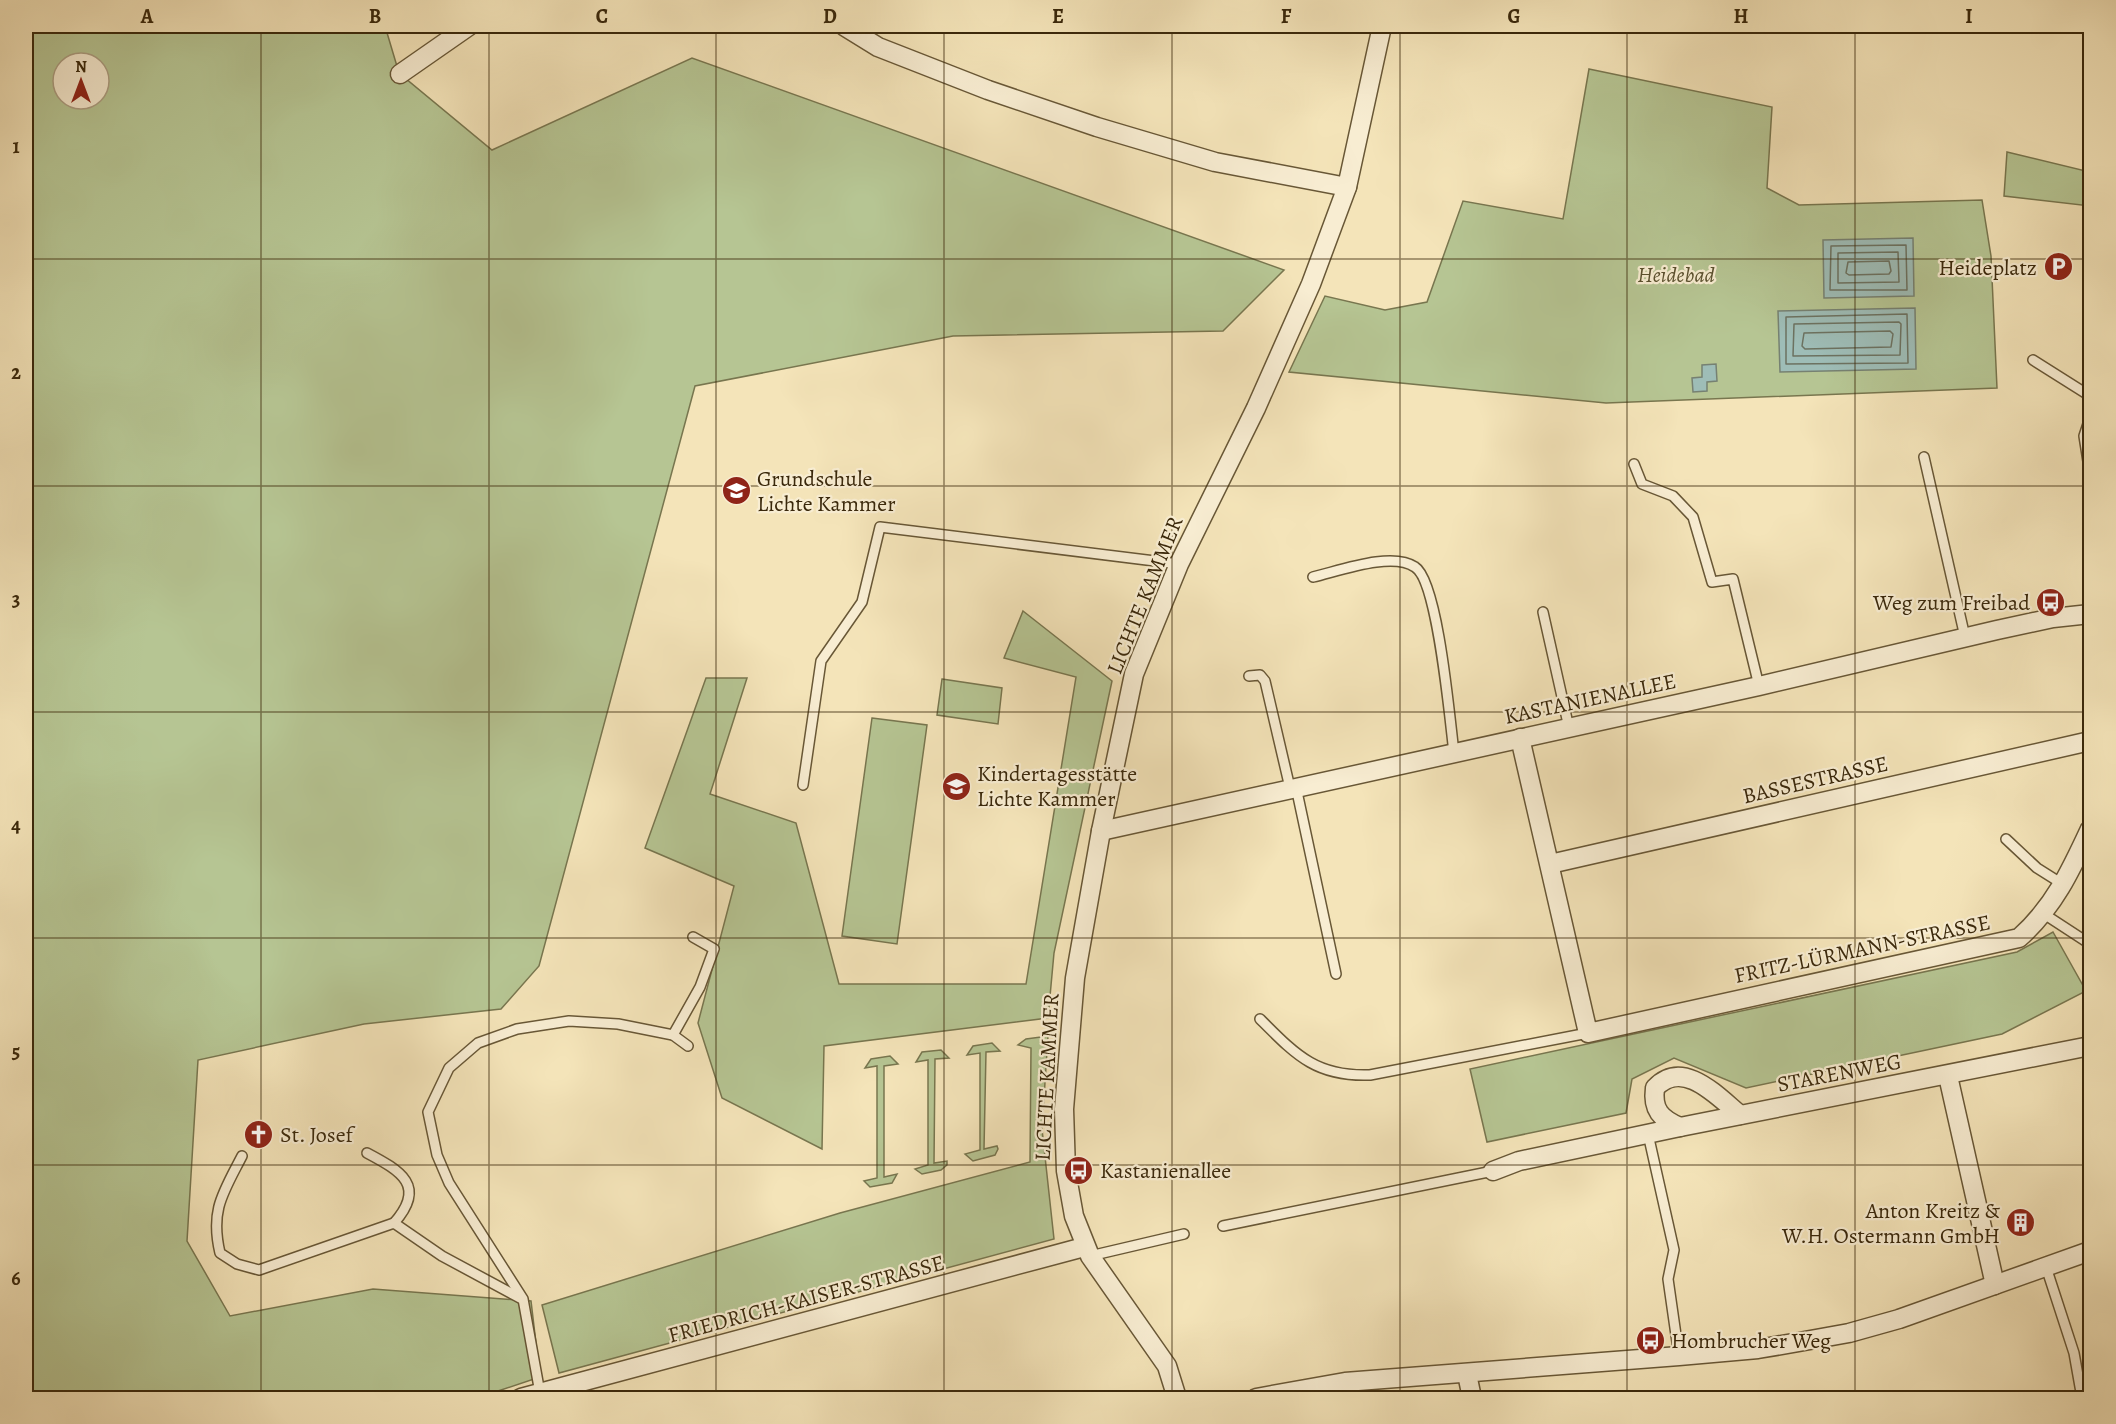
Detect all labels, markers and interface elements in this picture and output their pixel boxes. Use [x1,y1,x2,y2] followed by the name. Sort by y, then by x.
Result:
[140,3,154,30] text: A
[369,3,381,30] text: B
[596,3,608,30] text: C
[823,3,837,30] text: D
[1052,3,1064,30] text: E
[1281,3,1292,30] text: F
[1507,3,1521,30] text: G
[1734,3,1749,30] text: H
[1965,3,1973,30] text: I
[51,51,111,111] north arrow
[75,56,87,78] text: N
[12,133,20,160] text: 1
[2042,251,2074,283] parking icon: Heideplatz
[1939,253,2037,283] place label: Heideplatz
[1637,260,1715,290] park label: Heidebad
[11,359,21,386] text: 2
[757,464,896,519] place label: Grundschule Lichte Kammer
[720,475,752,507] school or university icon: Grundschule Lichte Kammer
[1100,511,1191,679] street label: LICHTE KAMMER
[12,586,20,613] text: 3
[2035,586,2067,618] bus stop icon: Weg zum Freibad
[1872,588,2030,618] place label: Weg zum Freibad
[1502,666,1679,732] street label: KASTANIENALLEE
[1739,749,1891,811] street label: BASSESTRASSE
[977,759,1137,814] place label: Kindertagesstätte Lichte Kammer
[940,770,972,802] school or university icon: Kindertagesstätte Lichte Kammer
[11,812,21,839] text: 4
[1731,907,1993,991] street label: FRITZ-LÜRMANN-STRASSE
[1028,992,1066,1162] street label: LICHTE KAMMER
[12,1038,20,1065] text: 5
[1774,1046,1904,1100] street label: STARENWEG
[243,1118,275,1150] church icon: St. Josef
[280,1120,356,1150] place label: St. Josef
[1063,1154,1095,1186] bus stop icon: Kastanienallee
[1100,1156,1231,1186] place label: Kastanienallee
[1781,1196,2001,1251] place label: Anton Kreitz & W.H. Ostermann GmbH
[2005,1207,2037,1239] building icon: Anton Kreitz & W.H. Ostermann GmbH
[665,1248,948,1350] street label: FRIEDRICH-KAISER-STRASSE
[11,1265,21,1292] text: 6
[1634,1324,1666,1356] bus stop icon: Hombrucher Weg
[1671,1326,1831,1356] place label: Hombrucher Weg

